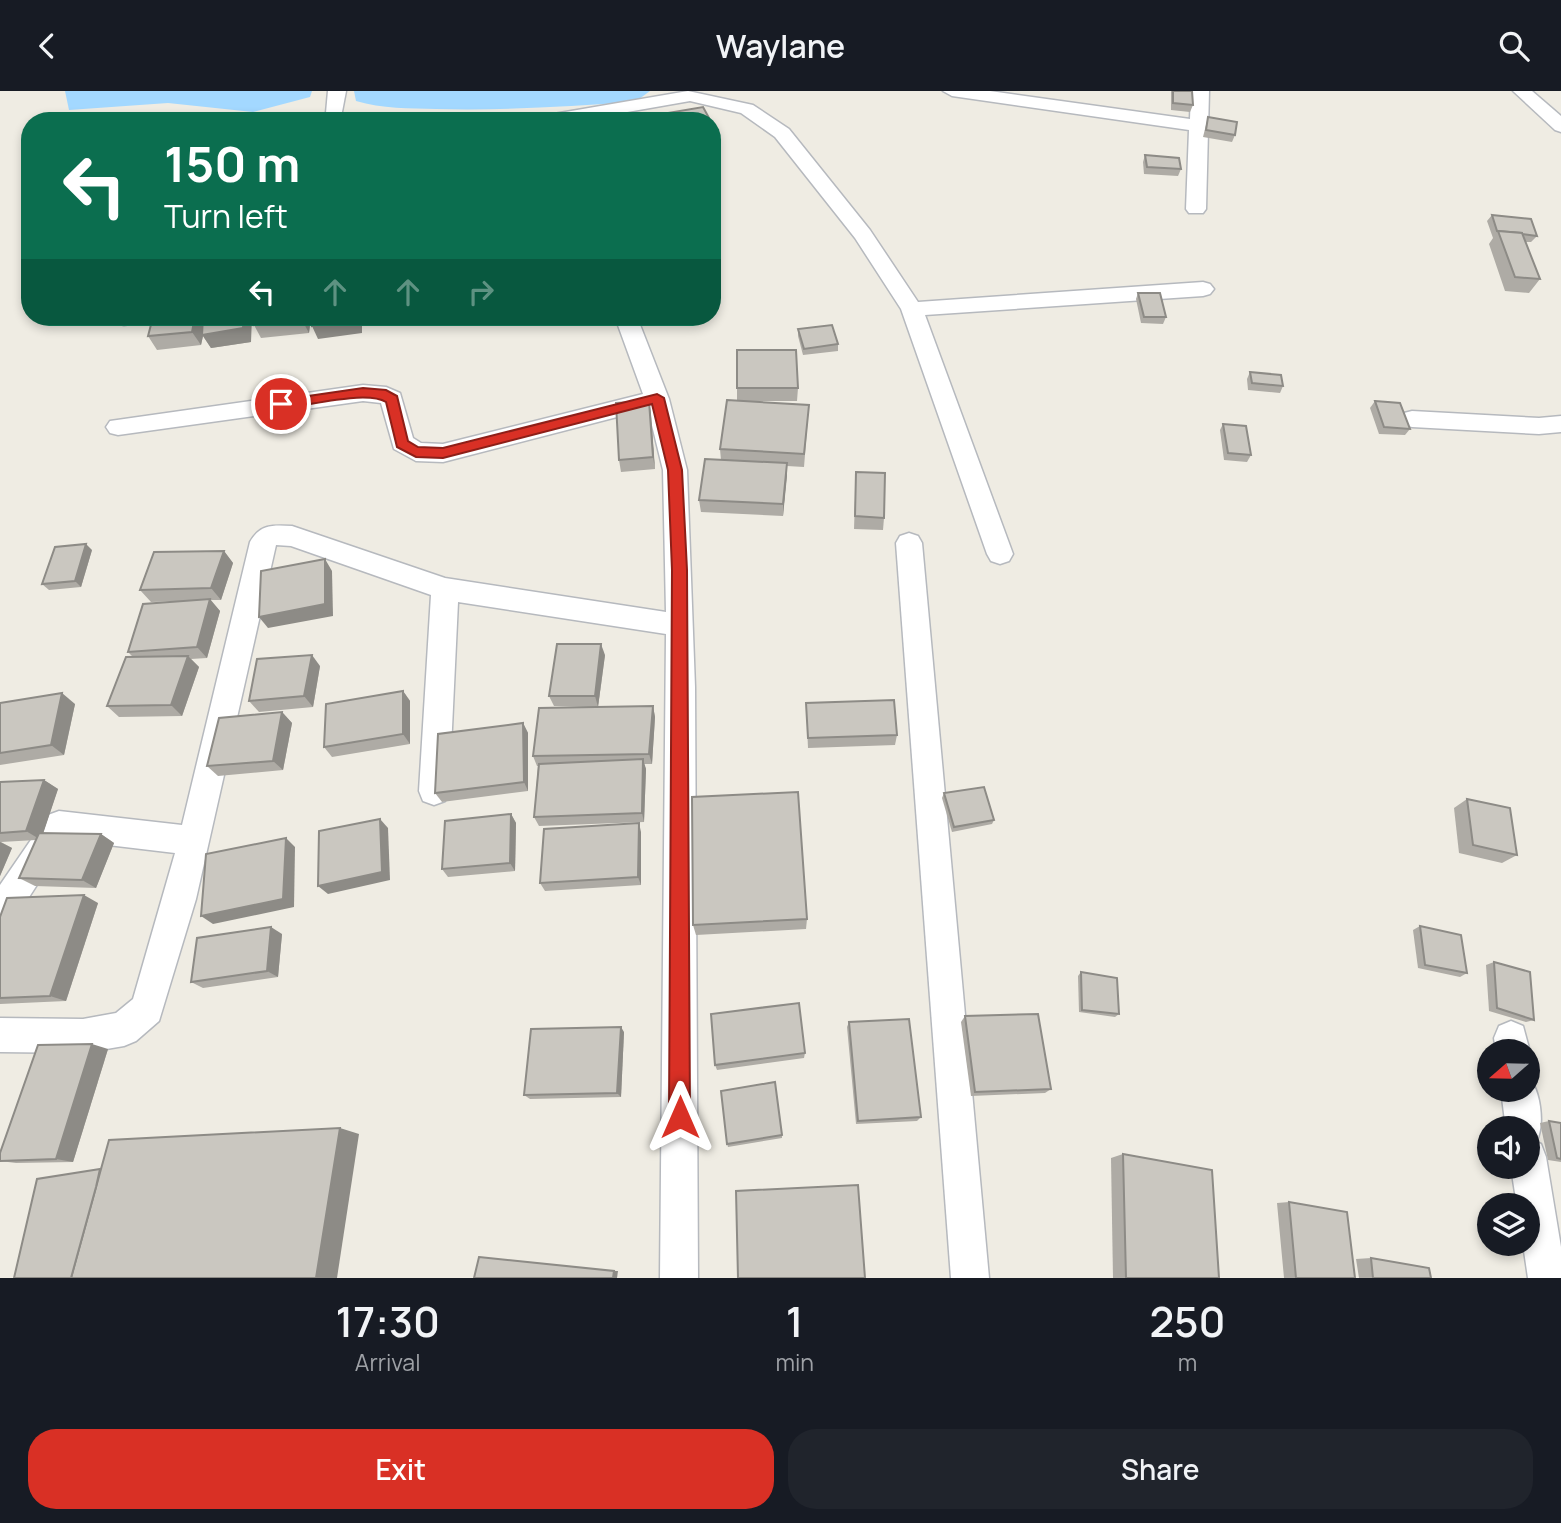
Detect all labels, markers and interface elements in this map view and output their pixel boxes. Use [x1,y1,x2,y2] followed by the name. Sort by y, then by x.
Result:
[716,24,845,68] text: Waylane
[28,27,66,65] icon: back
[1495,27,1533,65] icon: search
[164,130,300,197] text: 150 m
[49,140,140,231] icon: left
[164,194,288,238] text: Turn left
[243,273,281,311] icon: left
[316,273,354,311] icon: ahead
[389,273,427,311] icon: ahead
[462,273,500,311] icon: right
[251,374,311,434] pin
[262,385,300,423] icon: arrive
[1477,1039,1540,1103] north arrow
[1477,1039,1540,1256] map controls
[643,1080,717,1154] position arrow
[1477,1116,1540,1179] button: sound
[1477,1193,1540,1256] button: layers
[335,1292,440,1350] text: 17:30
[786,1292,804,1350] text: 1
[1149,1292,1226,1350] text: 250
[355,1346,421,1378] text: Arrival
[775,1346,814,1378] text: min
[1178,1346,1197,1378] text: m
[28,1429,774,1509] button: Exit
[788,1429,1533,1509] button: Share

